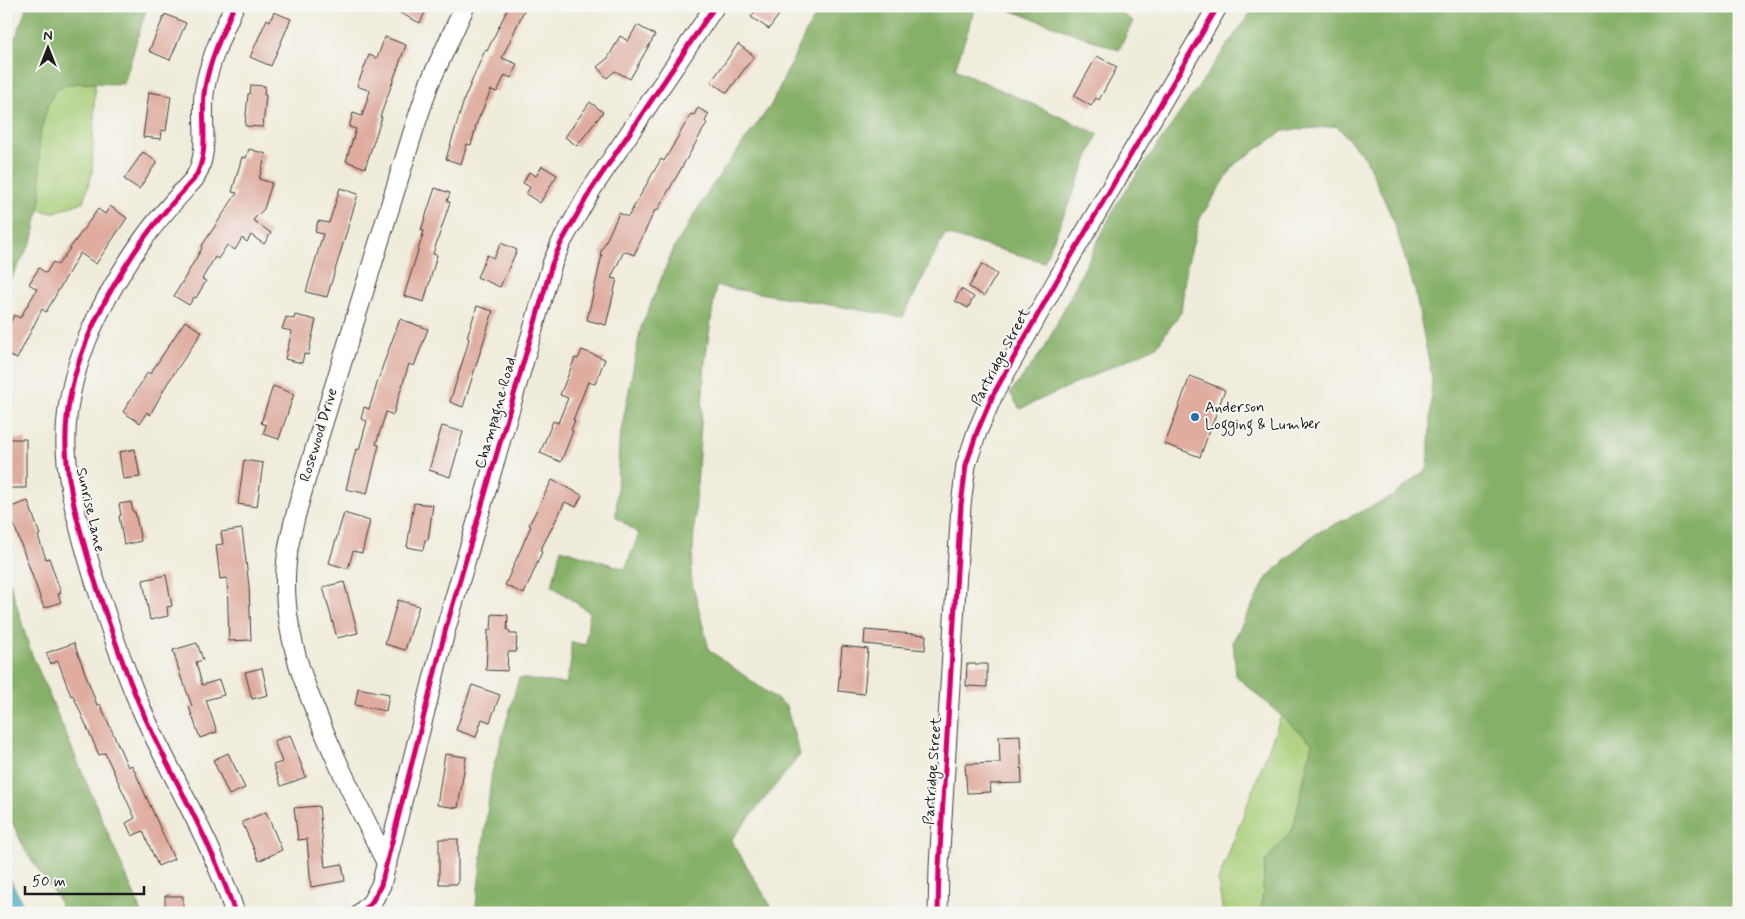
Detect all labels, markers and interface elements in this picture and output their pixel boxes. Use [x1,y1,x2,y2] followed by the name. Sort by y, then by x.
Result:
[22,22,72,72] north arrow
[43,27,53,45] text: N
[967,304,1036,410] street label: Partridge Street
[471,355,522,471] street label: Champagne Road
[295,385,343,484] street label: Rosewood Drive
[1205,398,1321,436] place label: Anderson Logging & Lumber
[1189,411,1201,423] marker: Anderson Logging & Lumber
[71,466,109,554] street label: Sunrise Lane
[919,716,948,826] street label: Partridge Street
[25,864,144,896] scale bar
[32,872,66,892] text: 50 m

